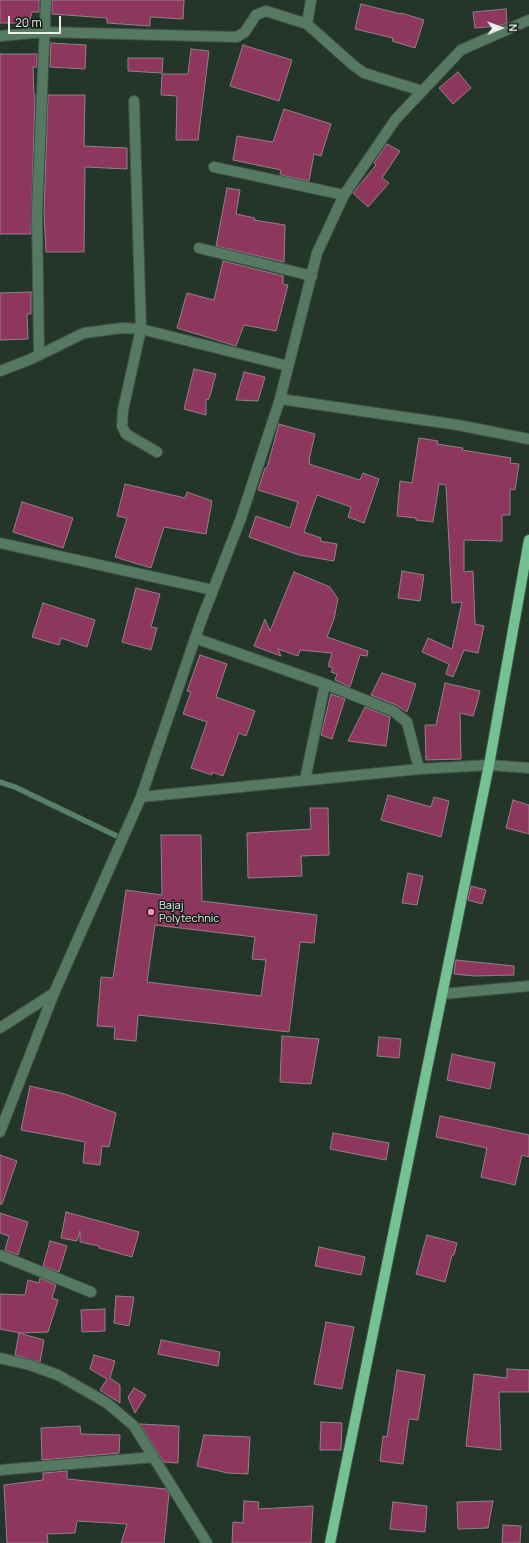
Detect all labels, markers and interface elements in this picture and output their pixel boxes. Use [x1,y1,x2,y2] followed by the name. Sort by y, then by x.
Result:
[10,8,63,34] scale bar
[481,8,521,48] north arrow
[15,14,42,31] text: 20 m
[506,24,521,32] text: N
[159,899,219,925] place label: Bajaj Polytechnic
[146,907,156,917] marker: Bajaj Polytechnic

